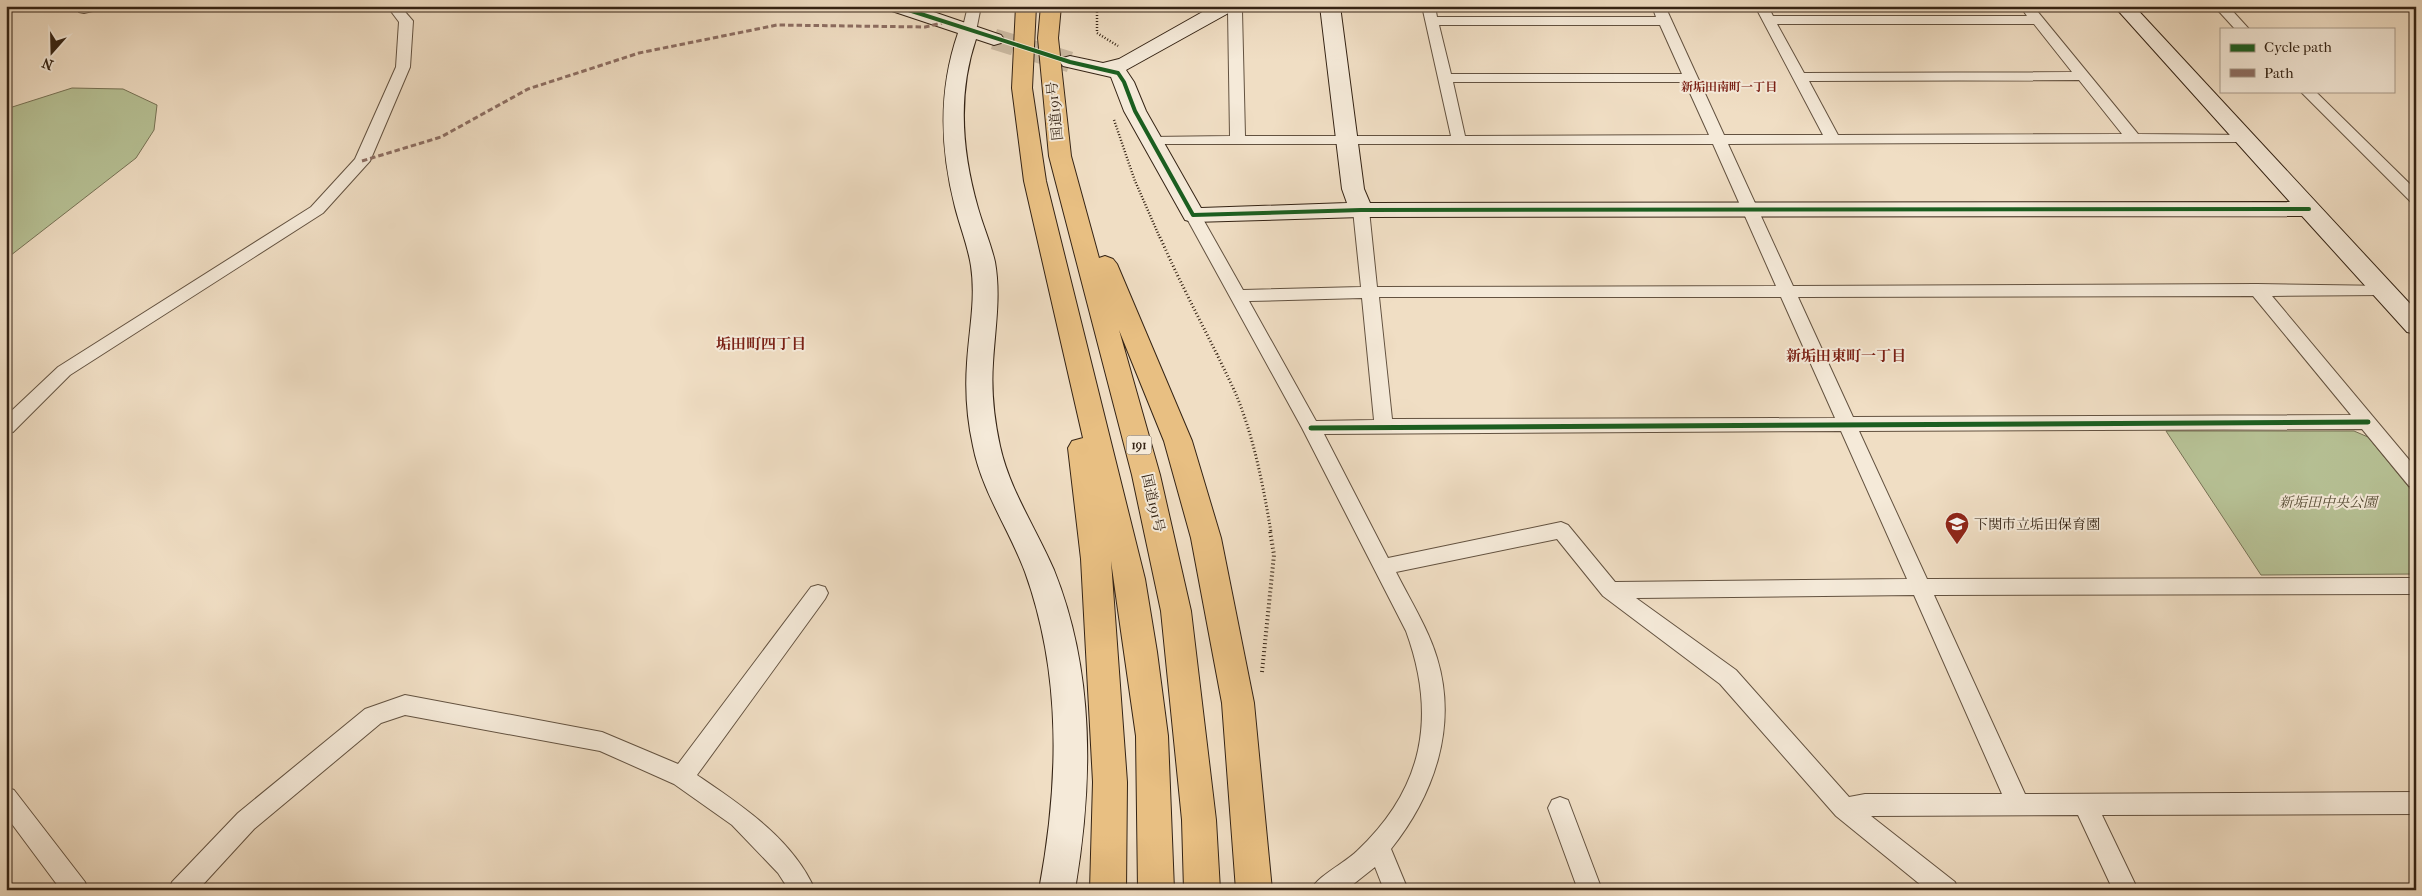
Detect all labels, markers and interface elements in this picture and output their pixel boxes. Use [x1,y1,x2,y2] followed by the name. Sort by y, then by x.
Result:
[28,28,78,78] north arrow
[2220,28,2394,92] legend
[2264,38,2332,56] text: Cycle path
[39,54,56,74] text: N
[2264,64,2294,82] text: Path
[1681,80,1777,94] district label: 新垢田南町一丁目
[1043,81,1067,141] street label: 国道191号
[716,335,806,353] district label: 垢田町四丁目
[1786,347,1906,365] district label: 新垢田東町一丁目
[1126,436,1152,454] road number: 191
[1138,472,1168,534] street label: 国道191号
[2279,494,2379,511] park label: 新垢田中央公園
[1944,511,1970,545] school or university icon: 下関市立垢田保育園
[1974,516,2100,533] place label: 下関市立垢田保育園

